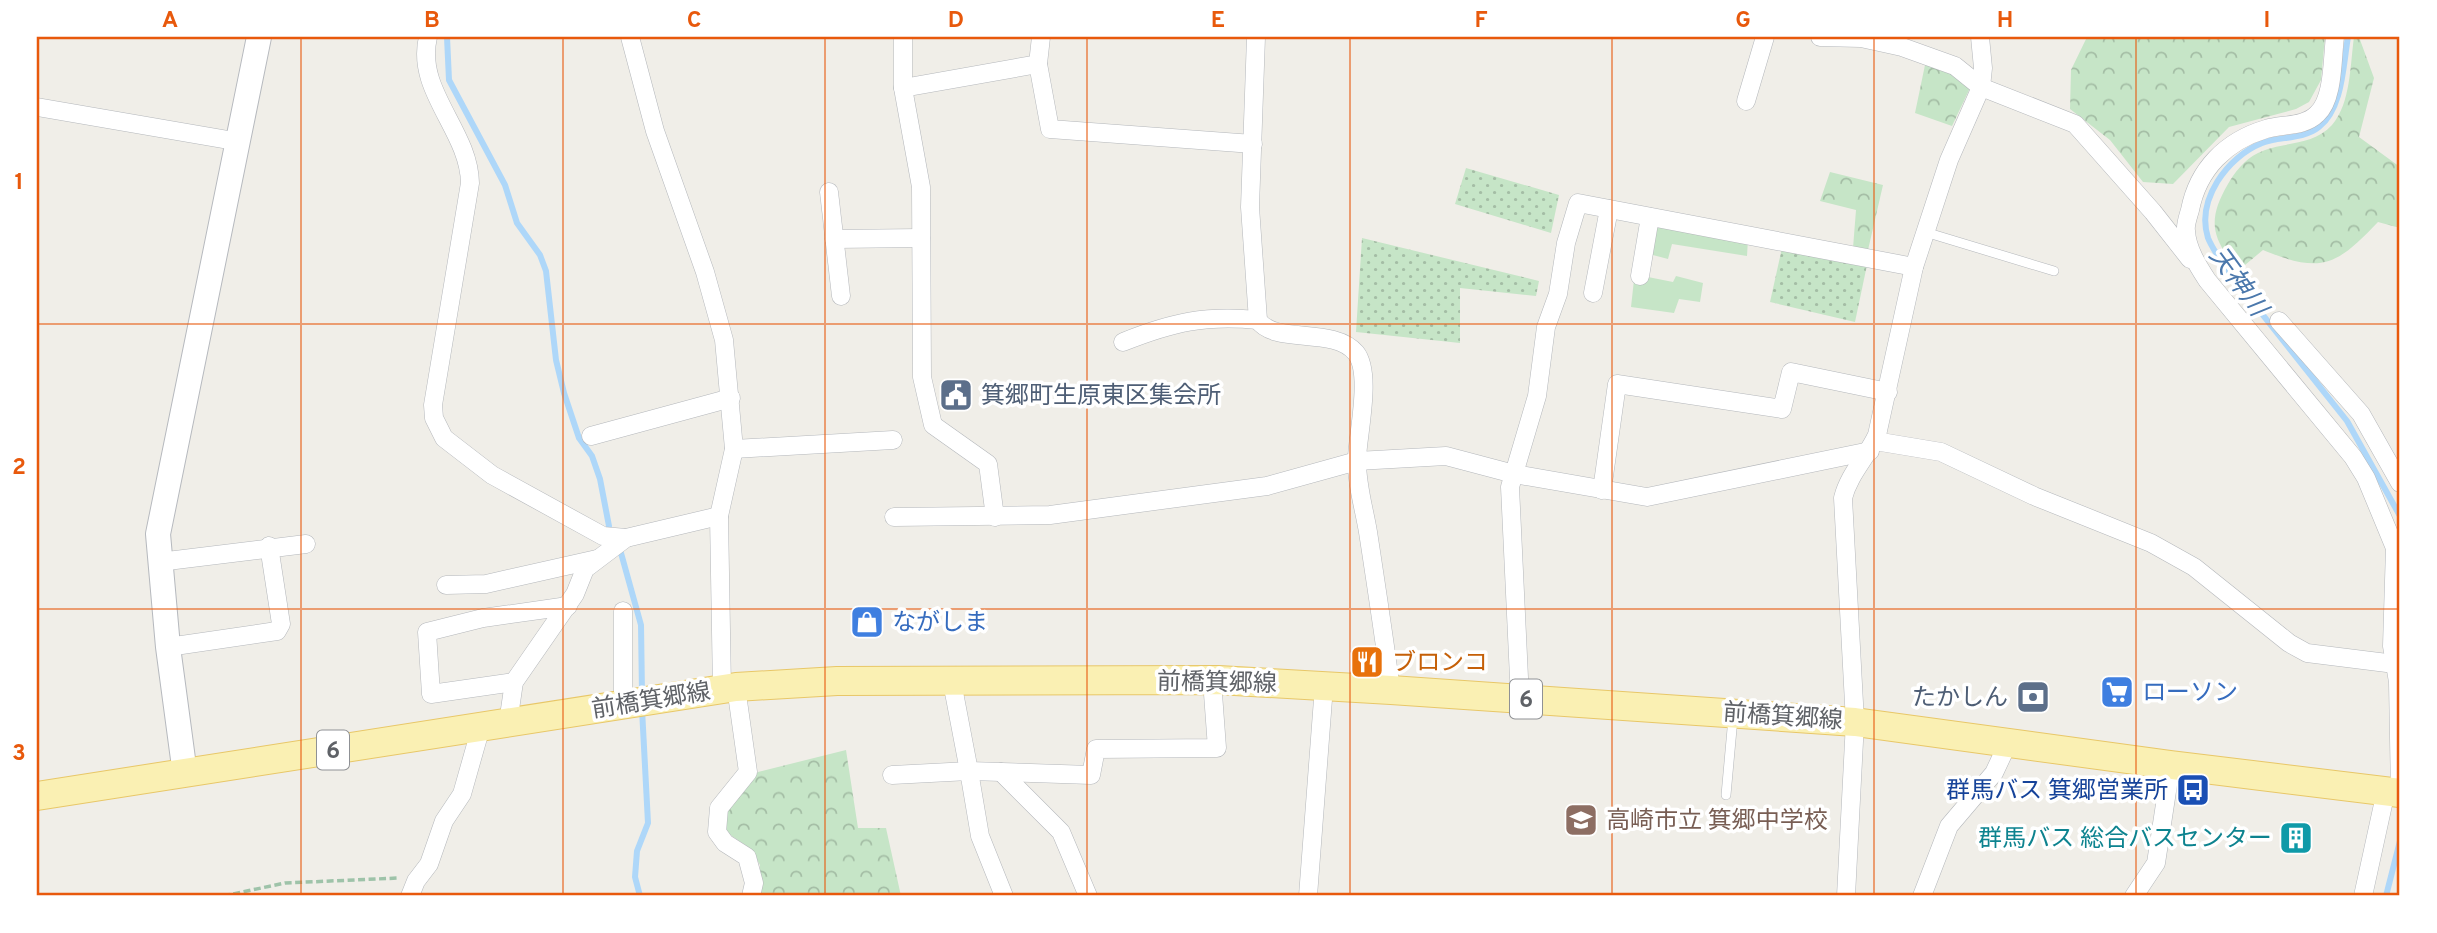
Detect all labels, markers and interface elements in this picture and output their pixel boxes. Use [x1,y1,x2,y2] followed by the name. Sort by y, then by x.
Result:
[162,7,178,36] text: A
[424,7,440,36] text: B
[687,7,701,36] text: C
[948,7,964,36] text: D
[1211,7,1225,36] text: E
[1474,7,1488,36] text: F
[1735,7,1751,36] text: G
[1997,7,2013,36] text: H
[2264,7,2270,36] text: I
[14,169,24,198] text: 1
[2201,241,2275,326] water label: 天神川
[937,376,975,414] public building icon: 箕郷町生原東区集会所
[981,382,1221,412] place label: 箕郷町生原東区集会所
[12,454,26,483] text: 2
[848,603,886,641] shop icon: ながしま
[892,609,988,639] place label: ながしま
[1348,643,1386,681] restaurant icon: ブロンコ
[1392,649,1488,679] place label: ブロンコ
[1157,668,1277,700] street label: 前橋箕郷線
[2098,673,2136,711] supermarket icon: ローソン
[590,678,713,726] street label: 前橋箕郷線
[2014,678,2052,716] bank icon: たかしん
[2142,679,2238,709] place label: ローソン
[1510,680,1542,719] road number: 6
[1912,684,2008,714] place label: たかしん
[1722,699,1844,737] street label: 前橋箕郷線
[317,730,349,770] road number: 6
[12,740,26,769] text: 3
[2174,771,2212,809] bus stop icon: 群馬バス 箕郷営業所
[1946,777,2168,807] place label: 群馬バス 箕郷営業所
[1562,801,1600,839] school or university icon: 高崎市立 箕郷中学校
[1606,807,1828,837] place label: 高崎市立 箕郷中学校
[2277,819,2315,857] building icon: 群馬バス 総合バスセンター
[1978,825,2272,855] place label: 群馬バス 総合バスセンター

